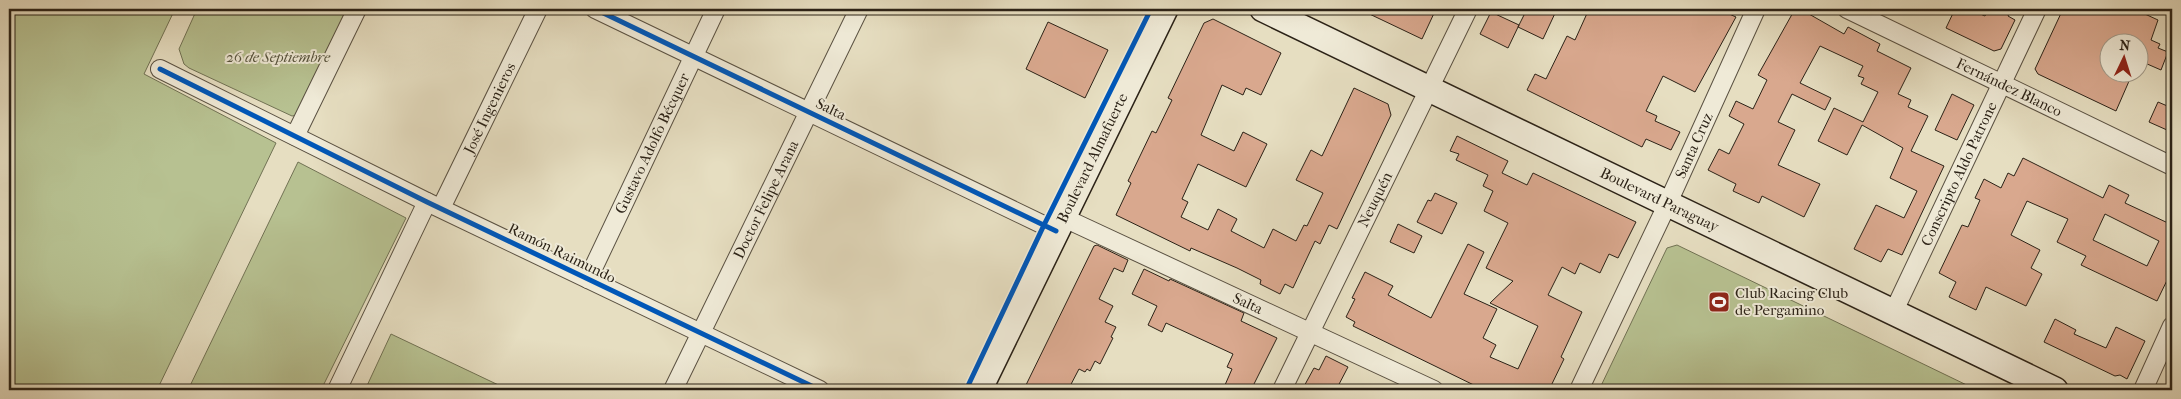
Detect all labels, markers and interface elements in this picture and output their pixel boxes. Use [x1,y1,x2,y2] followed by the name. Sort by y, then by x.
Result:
[2098,32,2148,82] north arrow
[2119,37,2131,54] text: N
[226,48,331,66] park label: 26 de Septiembre
[1953,54,2065,121] street label: Fernández Blanco
[459,59,520,158] street label: José Ingenieros
[611,70,694,217] street label: Gustavo Adolfo Bécquer
[1053,90,1132,226] street label: Boulevard Almafuerte
[813,94,850,124] street label: Salta
[1917,98,2001,249] street label: Conscripto Aldo Patrone
[1671,110,1717,181] street label: Santa Cruz
[729,136,803,262] street label: Doctor Felipe Arana
[1597,164,1723,236] street label: Boulevard Paraguay
[1354,169,1396,230] street label: Neuquén
[505,219,619,287] street label: Ramón Raimundo
[1735,284,1848,319] place label: Club Racing Club de Pergamino
[1230,289,1267,319] street label: Salta
[1707,290,1731,314] sports icon: Club Racing Club de Pergamino

